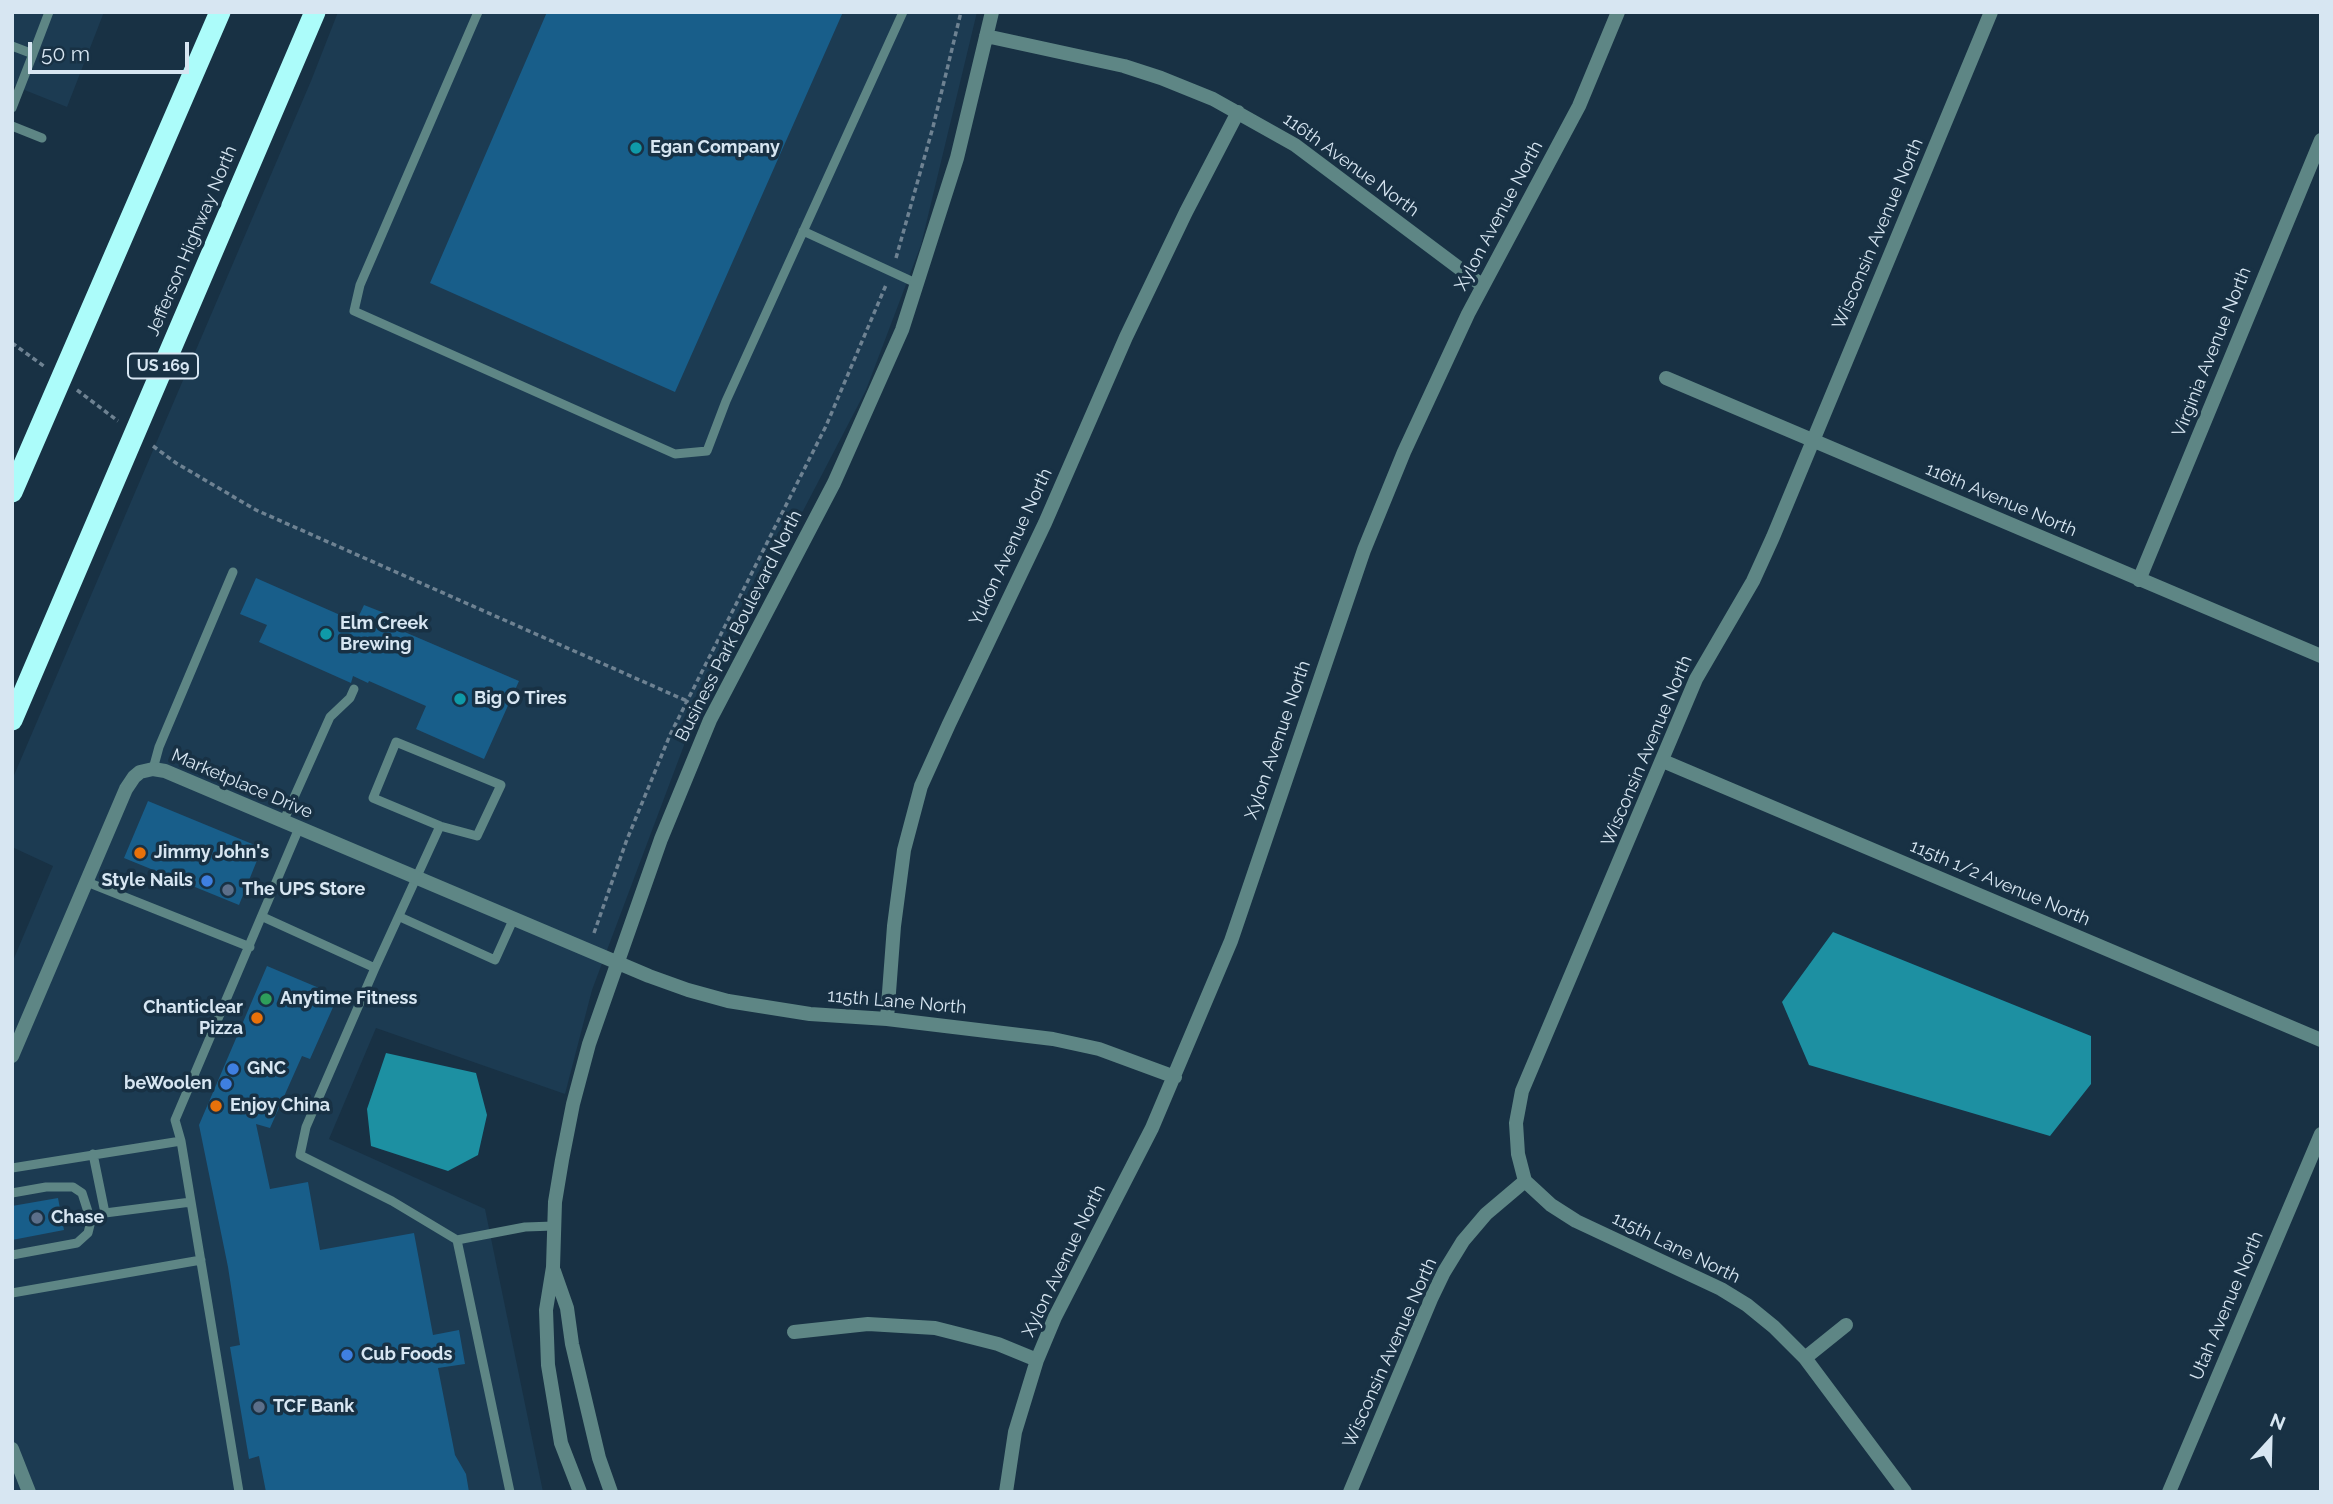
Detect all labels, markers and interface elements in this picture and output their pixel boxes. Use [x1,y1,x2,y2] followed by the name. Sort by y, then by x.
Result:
[32,28,192,72] scale bar
[41,41,90,66] text: 50 m
[1279,109,1423,221] street label: 116th Avenue North
[1828,135,1928,333] street label: Wisconsin Avenue North
[650,137,780,159] place label: Egan Company
[1450,137,1548,295] street label: Xylon Avenue North
[628,140,644,156] marker: Egan Company
[142,143,242,339] street label: Jefferson Highway North
[2168,264,2256,440] street label: Virginia Avenue North
[128,354,198,378] road number: US 169
[1922,458,2080,542] street label: 116th Avenue North
[965,465,1057,629] street label: Yukon Avenue North
[671,507,807,745] street label: Business Park Boulevard North
[340,613,428,656] place label: Elm Creek Brewing
[318,626,334,642] marker: Elm Creek Brewing
[1597,652,1697,850] street label: Wisconsin Avenue North
[1241,658,1315,822] street label: Xylon Avenue North
[474,688,567,710] place label: Big O Tires
[452,691,468,707] marker: Big O Tires
[168,745,316,823] street label: Marketplace Drive
[1907,835,2093,931] street label: 115th 1/2 Avenue North
[154,842,269,864] place label: Jimmy John's
[132,845,148,861] marker: Jimmy John's
[101,870,193,892] place label: Style Nails
[199,873,215,889] marker: Style Nails
[242,879,365,901] place label: The UPS Store
[220,882,236,898] marker: The UPS Store
[827,985,967,1019] street label: 115th Lane North
[280,988,417,1010] place label: Anytime Fitness
[258,991,274,1007] marker: Anytime Fitness
[143,997,243,1040] place label: Chanticlear Pizza
[249,1010,265,1026] marker: Chanticlear Pizza
[247,1058,286,1080] place label: GNC
[225,1061,241,1077] marker: GNC
[124,1073,212,1095] place label: beWoolen
[218,1076,234,1092] marker: beWoolen
[230,1095,330,1117] place label: Enjoy China
[208,1098,224,1114] marker: Enjoy China
[1018,1181,1110,1341] street label: Xylon Avenue North
[51,1207,104,1229] place label: Chase
[1609,1208,1743,1288] street label: 115th Lane North
[29,1210,45,1226] marker: Chase
[2186,1228,2268,1384] street label: Utah Avenue North
[1338,1255,1442,1451] street label: Wisconsin Avenue North
[361,1344,452,1366] place label: Cub Foods
[339,1347,355,1363] marker: Cub Foods
[273,1396,354,1418] place label: TCF Bank
[251,1399,267,1415] marker: TCF Bank
[2235,1406,2305,1476] north arrow
[2267,1409,2289,1434] text: N

